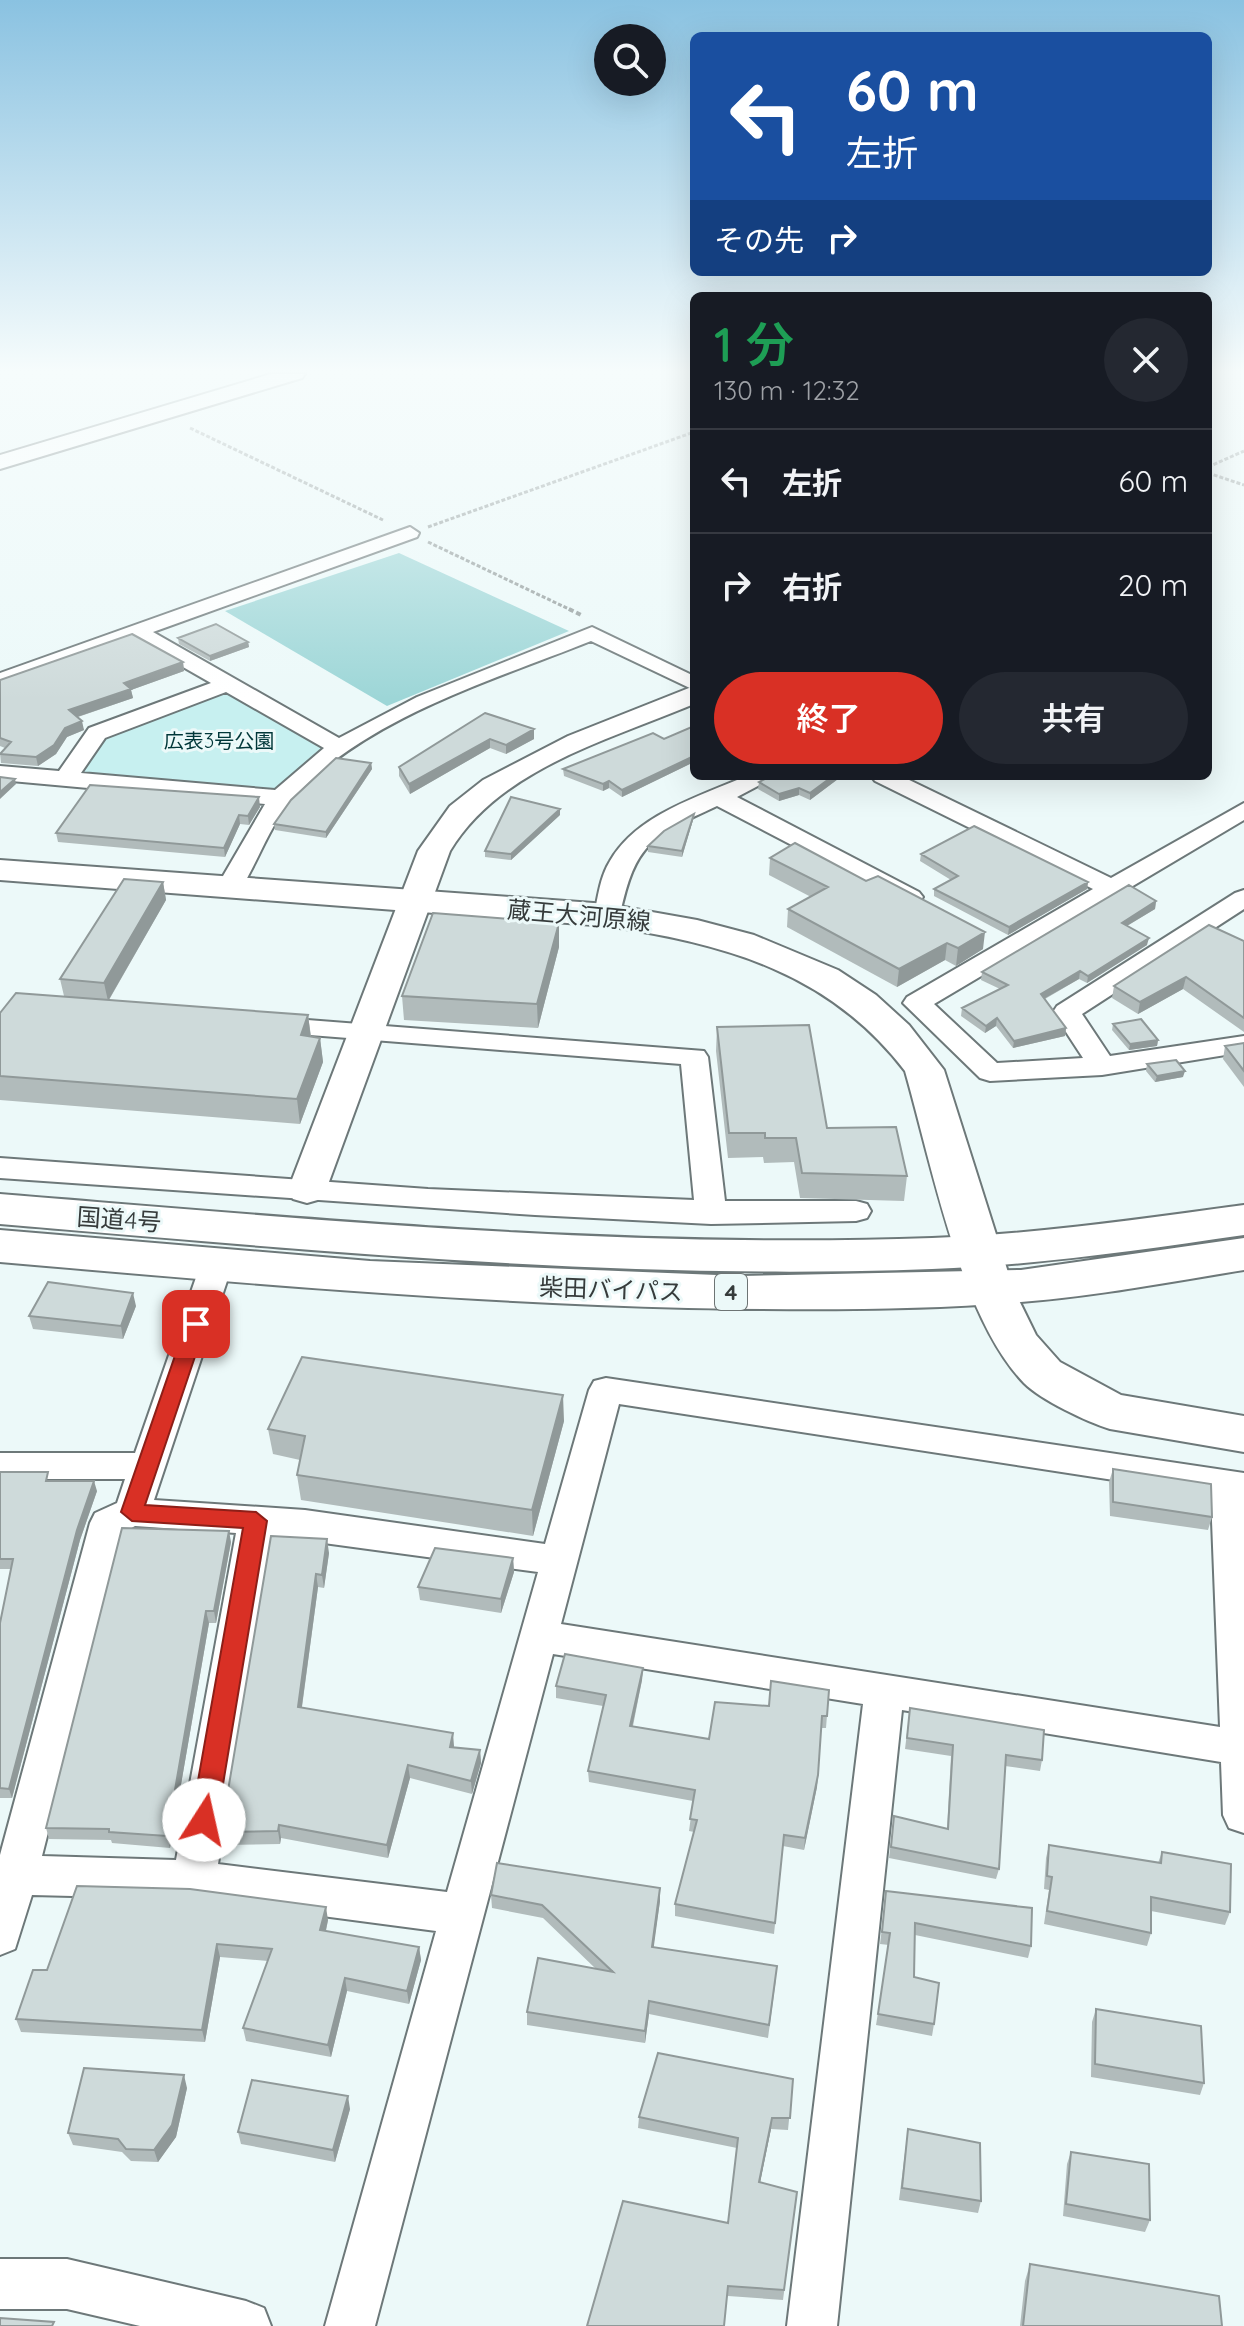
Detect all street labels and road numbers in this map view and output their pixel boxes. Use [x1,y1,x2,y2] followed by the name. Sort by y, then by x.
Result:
[506,894,652,936] street label: 蔵王大河原線
[76,1201,162,1237] street label: 国道4号
[539,1272,683,1306] street label: 柴田バイパス
[715,1274,747,1310] road number: 4

